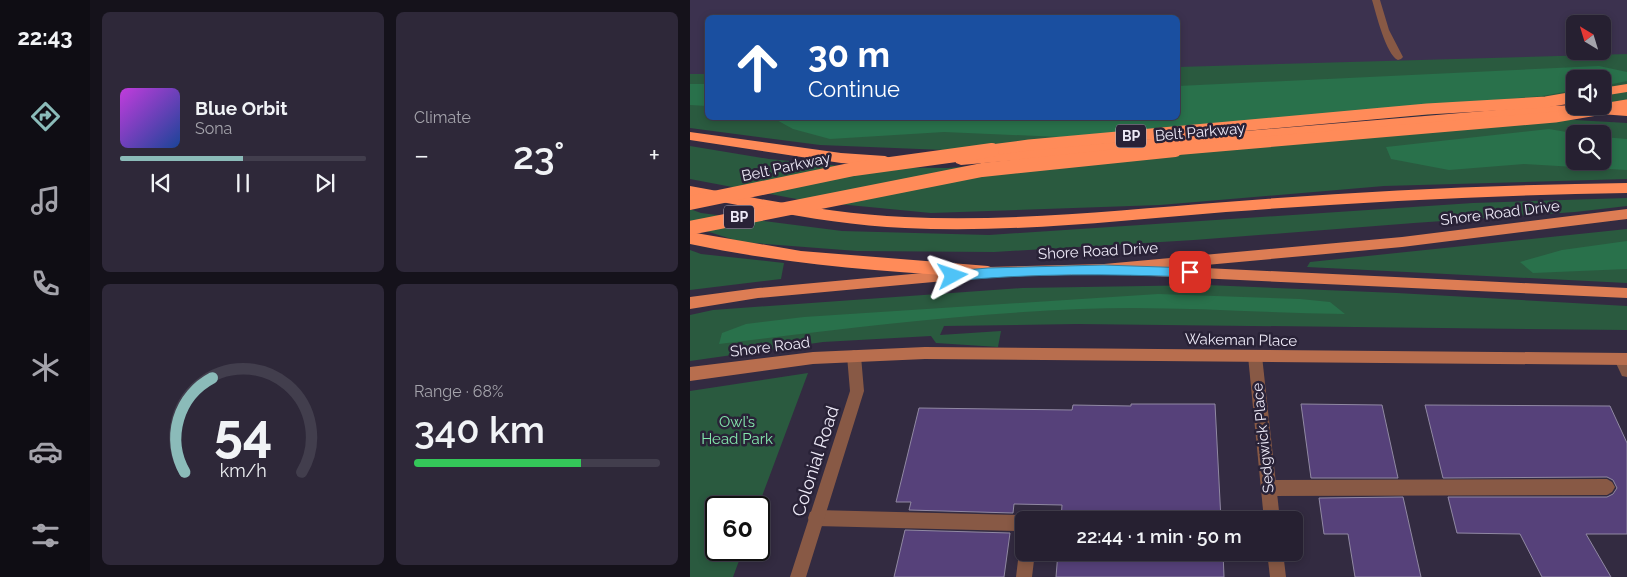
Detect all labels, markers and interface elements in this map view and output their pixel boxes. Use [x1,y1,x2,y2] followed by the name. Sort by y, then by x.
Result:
[1566,15,1611,60] north arrow
[1566,15,1611,170] map controls
[17,24,73,50] text: 22:43
[808,34,890,75] text: 30 m
[725,35,790,100] icon: ahead
[1566,70,1611,115] button: sound
[808,76,900,102] text: Continue
[195,97,287,119] text: Blue Orbit
[28,99,63,134] icon: directions
[414,108,471,127] text: Climate
[195,119,232,138] text: Sona
[1154,119,1246,145] street label: Belt Parkway
[1116,124,1146,148] road number: BP
[1566,125,1611,170] button: search
[513,133,565,178] text: 23°
[414,139,429,172] text: −
[648,139,660,172] text: +
[740,149,832,185] street label: Belt Parkway
[147,169,175,197] icon: previous
[229,169,257,197] icon: pause
[311,169,339,197] icon: next
[28,183,63,218] icon: music
[1439,197,1561,229] street label: Shore Road Drive
[724,206,754,228] road number: BP
[1038,239,1159,263] street label: Shore Road Drive
[926,249,978,301] position arrow
[1169,251,1211,293] pin
[1176,258,1204,286] icon: arrive
[28,266,63,301] icon: phone
[1185,330,1298,350] street label: Wakeman Place
[729,333,811,361] street label: Shore Road
[28,350,63,385] icon: climate
[414,382,503,401] text: Range · 68%
[1248,382,1278,494] street label: Sedgwick Place
[214,402,272,463] text: 54
[787,403,843,519] street label: Colonial Road
[414,407,545,452] text: 340 km
[701,413,773,448] park label: Owl’s Head Park
[28,434,63,469] icon: car
[219,460,267,481] text: km/h
[705,496,770,561] speed limit sign: 60
[28,518,63,553] icon: filters
[1076,525,1242,547] text: 22:44 · 1 min · 50 m

